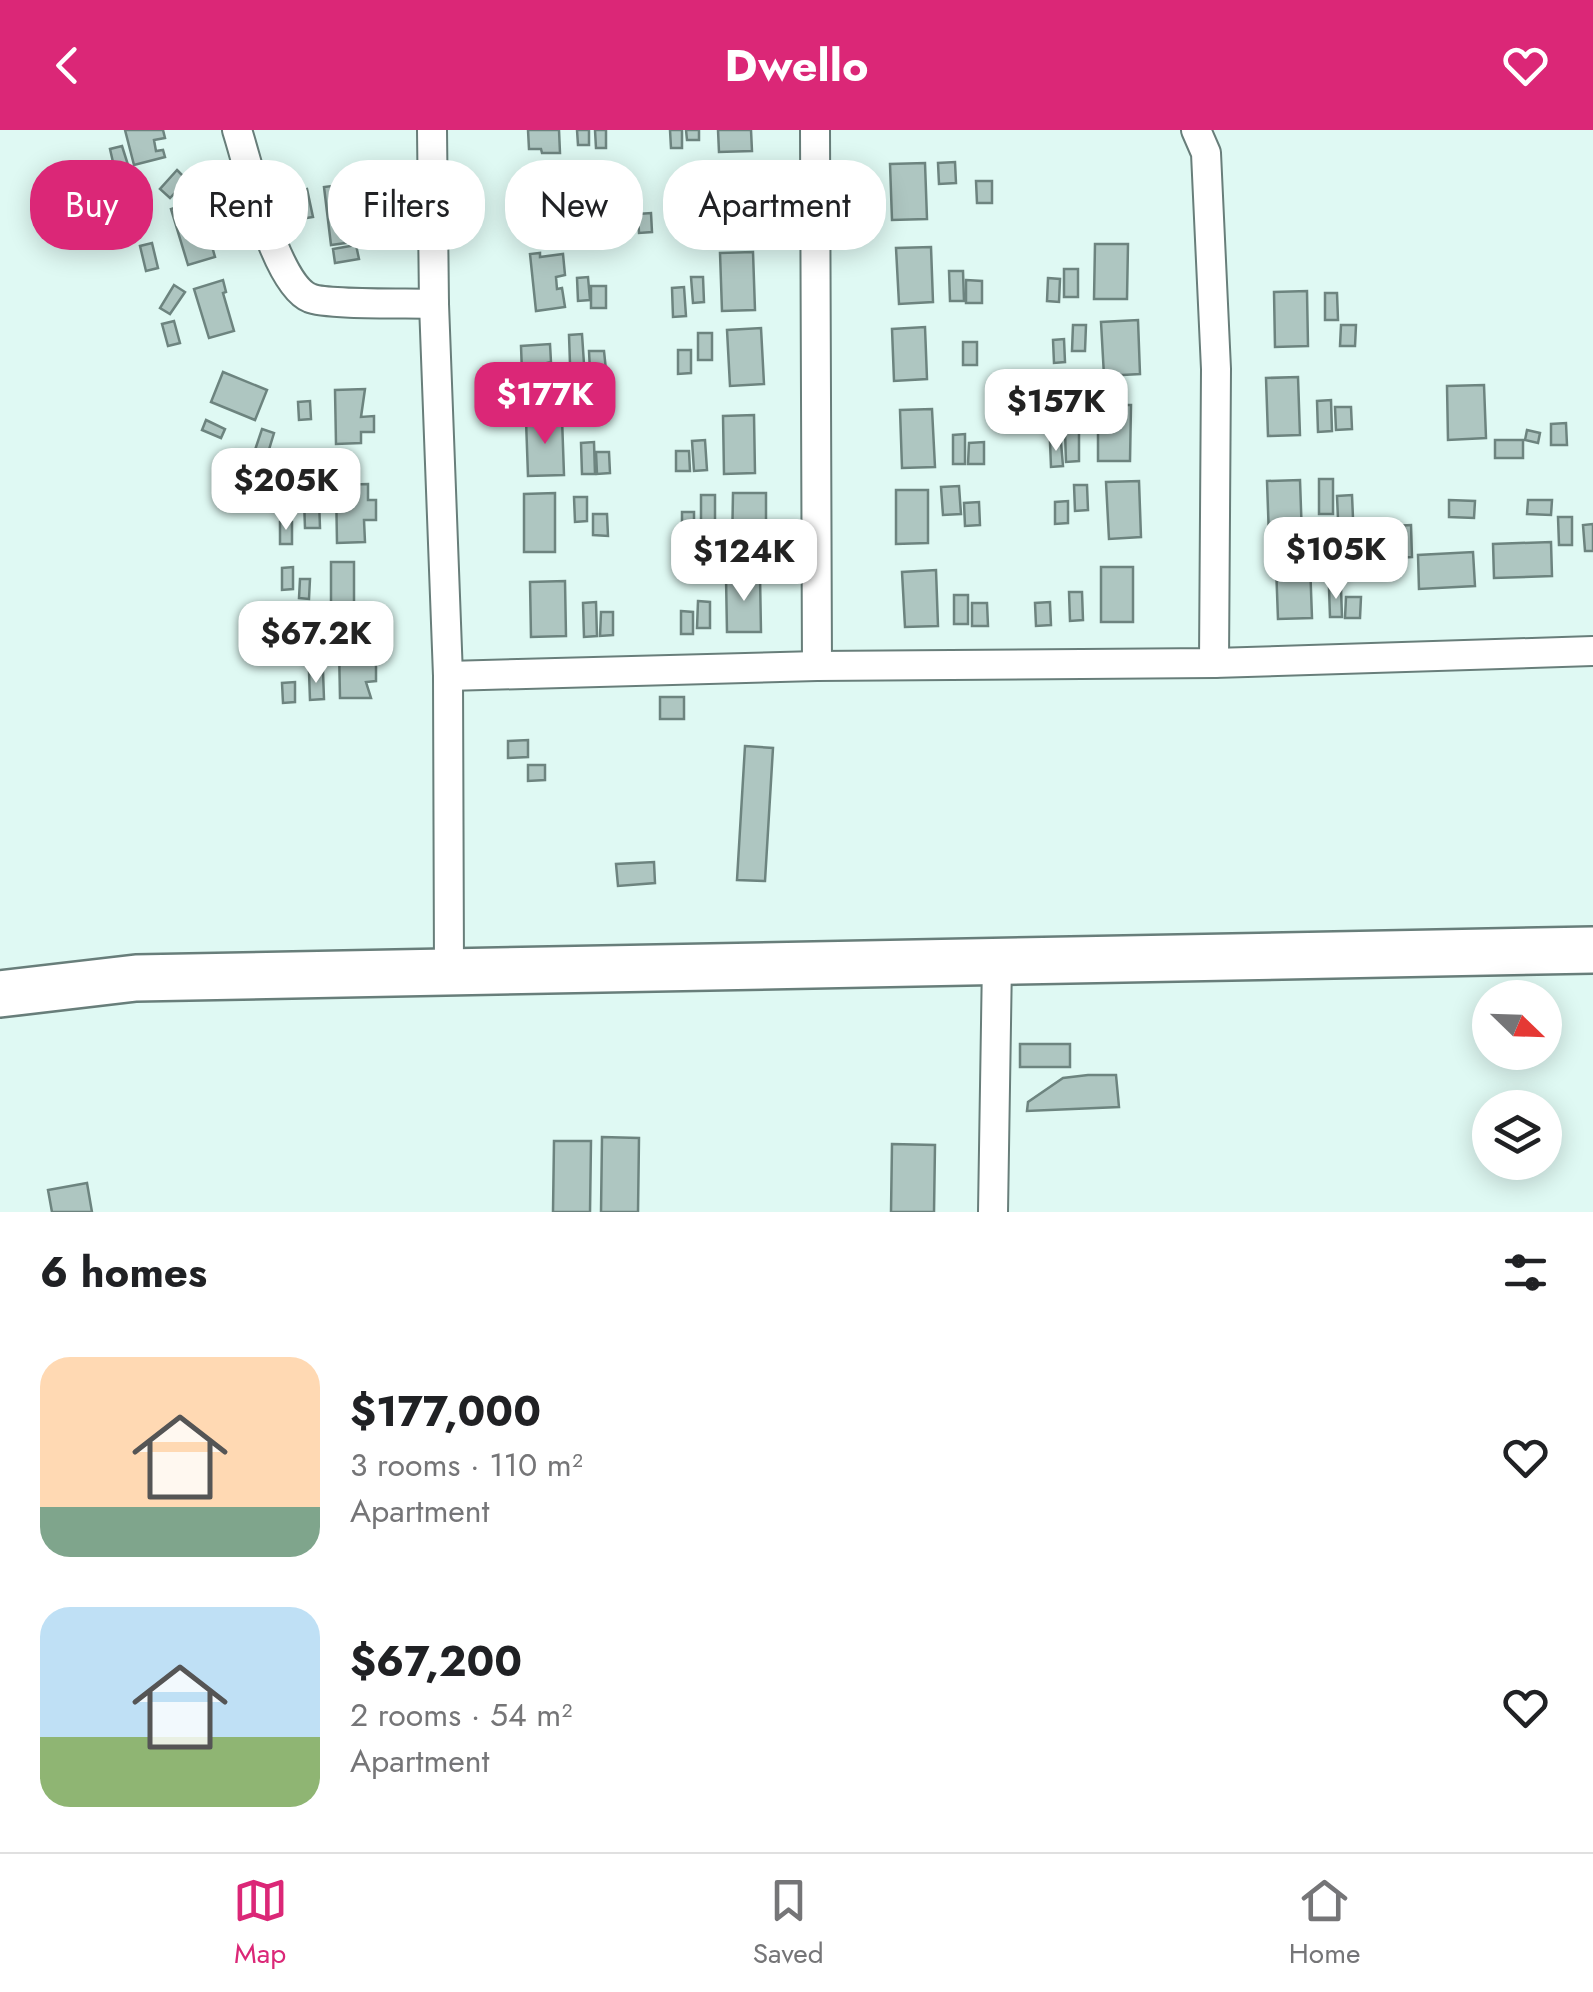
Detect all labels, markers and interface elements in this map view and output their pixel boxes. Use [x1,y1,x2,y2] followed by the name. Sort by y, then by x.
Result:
[725,33,868,98] text: Dwello
[40,38,95,93] icon: back
[1498,38,1553,93] icon: heart
[30,160,153,250] chip: Buy
[173,160,308,250] chip: Rent
[328,160,485,250] chip: Filters
[505,160,643,250] chip: New
[663,160,886,250] chip: Apartment
[475,362,615,447] pin: $177K
[986,369,1126,454] pin: $157K
[496,371,594,417] text: $177K
[1007,378,1105,424] text: $157K
[216,448,356,533] pin: $205K
[233,457,339,503] text: $205K
[1266,517,1406,602] pin: $105K
[674,519,814,604] pin: $124K
[1286,526,1386,572] text: $105K
[693,528,795,574] text: $124K
[235,601,397,686] pin: $67.2K
[260,610,372,656] text: $67.2K
[1472,980,1562,1070] north arrow
[1472,980,1562,1180] map controls
[1472,1090,1562,1180] button: layers
[40,1242,207,1303] text: 6 homes
[1498,1245,1553,1300] icon: filters
[350,1381,541,1442] text: $177,000
[120,1397,240,1517] icon: home
[1498,1430,1553,1485] icon: heart
[350,1442,583,1488] text: 3 rooms · 110 m²
[350,1488,489,1534] text: Apartment
[350,1631,522,1692] text: $67,200
[120,1647,240,1767] icon: home
[1498,1680,1553,1735] icon: heart
[350,1692,572,1738] text: 2 rooms · 54 m²
[350,1738,489,1784] text: Apartment
[233,1873,288,1974] tab: Map
[753,1873,824,1974] tab: Saved
[1289,1873,1360,1974] tab: Home

